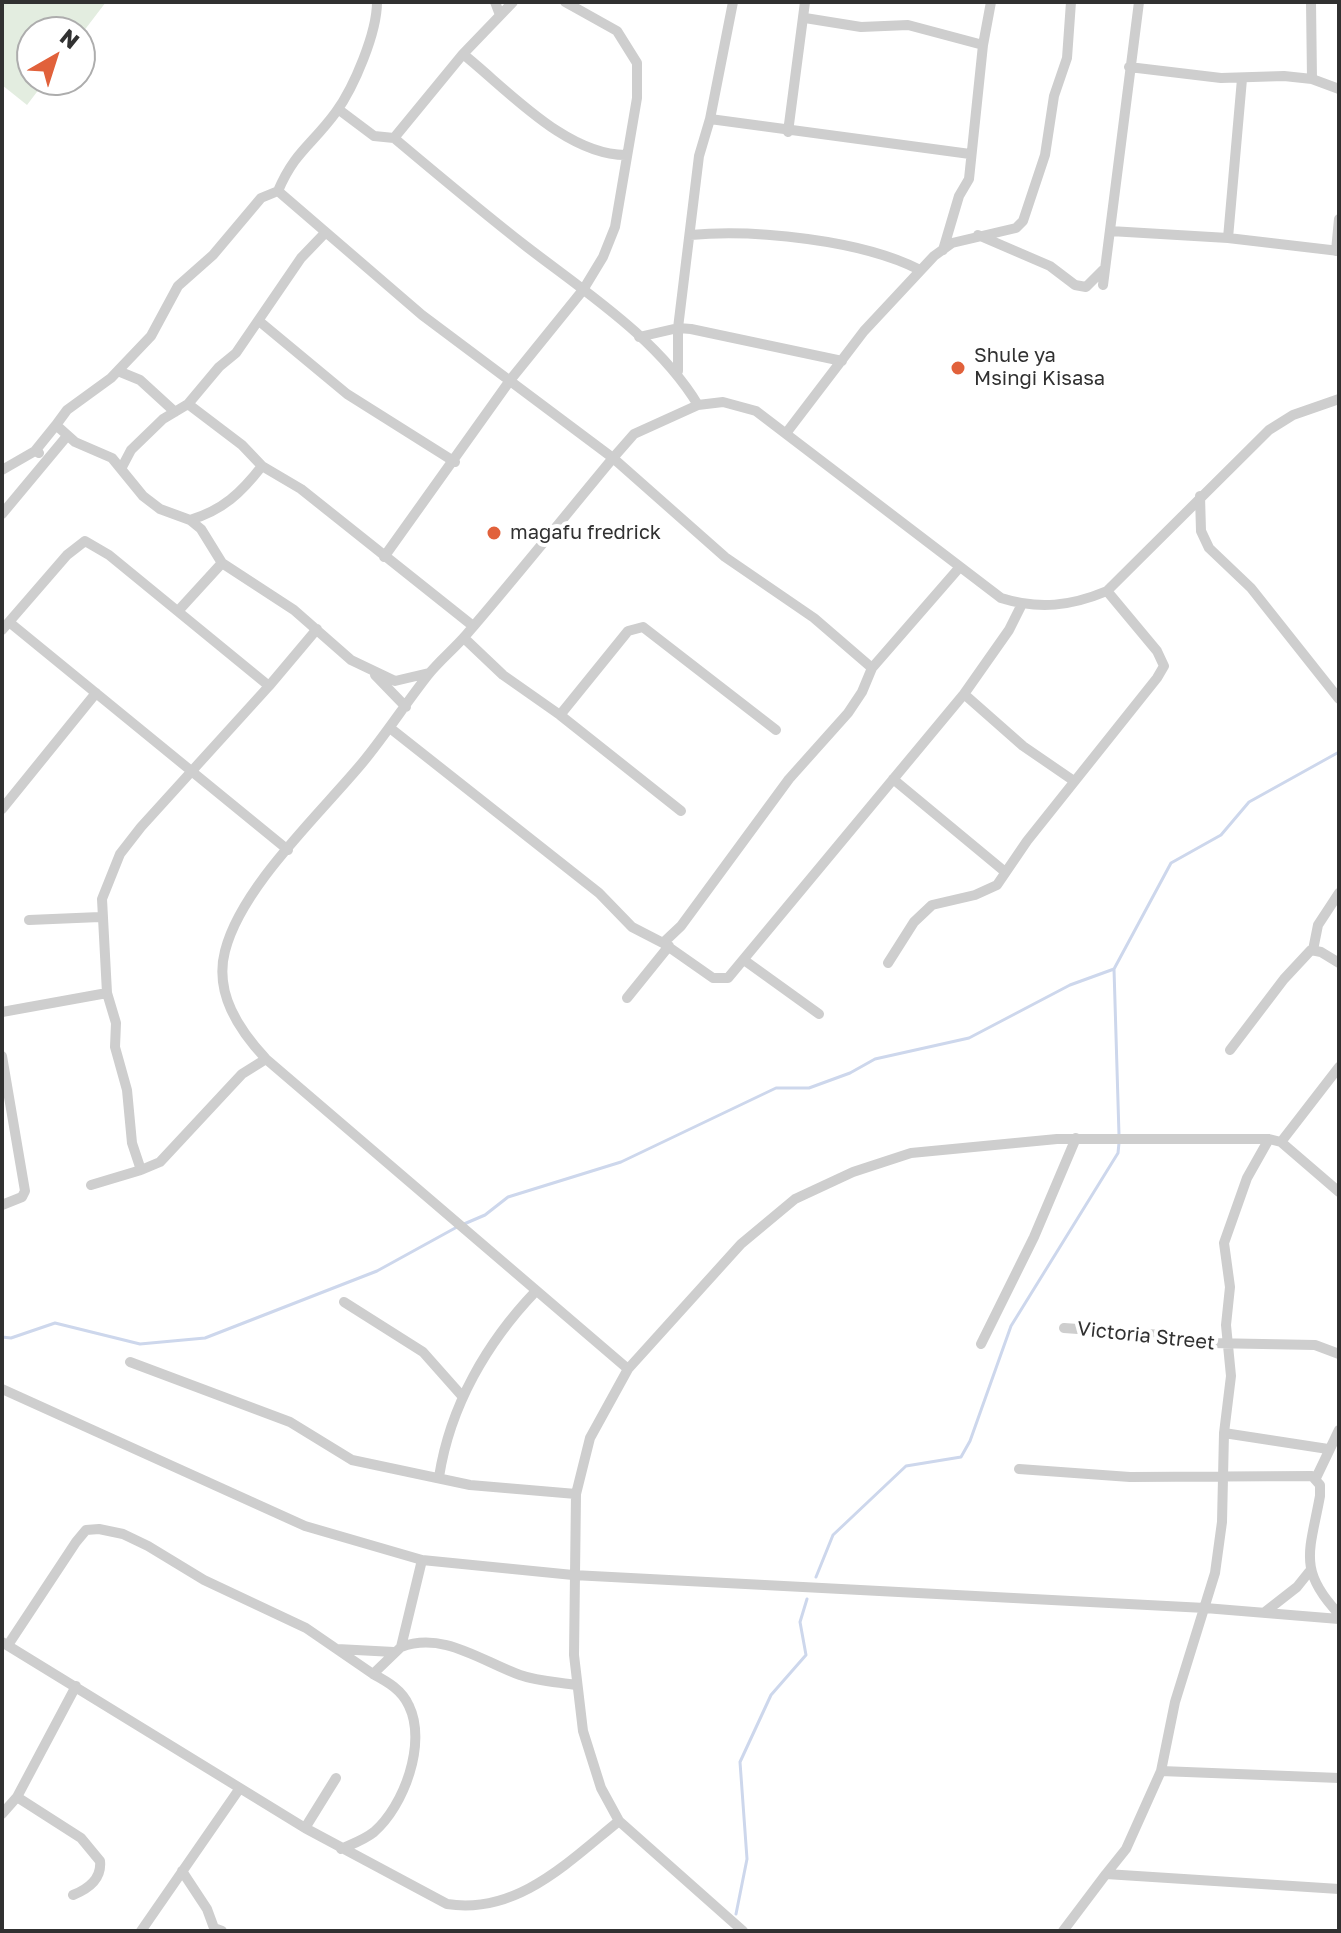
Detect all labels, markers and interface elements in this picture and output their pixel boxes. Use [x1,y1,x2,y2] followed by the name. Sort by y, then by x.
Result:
[16,16,96,96] north arrow
[55,23,85,54] text: N
[974,344,1105,391] place label: Shule ya Msingi Kisasa
[949,359,967,377] marker: Shule ya Msingi Kisasa
[510,521,661,545] place label: magafu fredrick
[485,524,503,542] marker: magafu fredrick
[1076,1317,1216,1355] street label: Victoria Street

